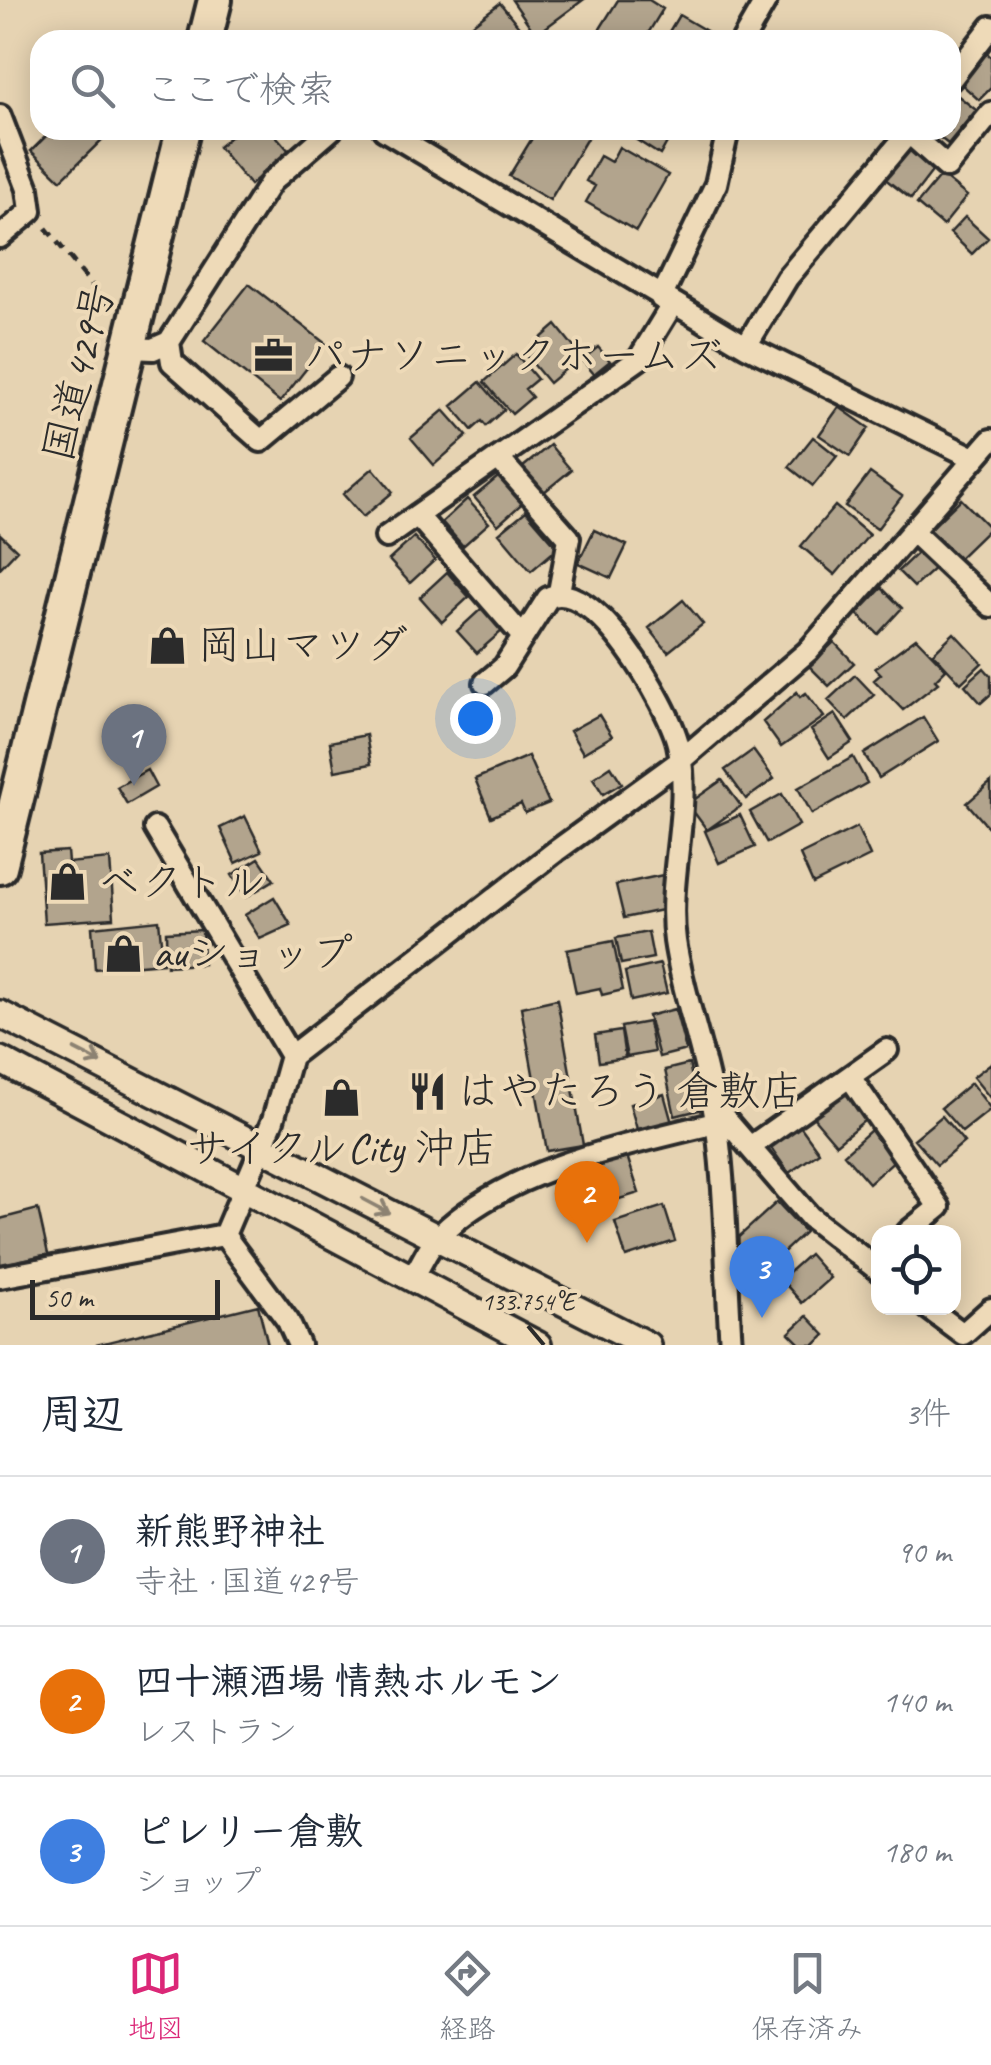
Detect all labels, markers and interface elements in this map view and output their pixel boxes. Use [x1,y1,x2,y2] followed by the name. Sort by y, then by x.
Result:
[30,30,961,140] search box
[65,58,120,113] icon: search
[145,66,335,113] text: ここで検索
[31,277,127,467] street label: 国道429号
[304,329,722,382] place label: パナソニックホームズ
[253,334,295,376] office icon: パナソニックホームズ
[198,619,408,672] place label: 岡山マツダ
[147,624,189,666] shop icon: 岡山マツダ
[450,693,501,744] your location
[102,704,166,786] pin: 1
[98,856,266,909] place label: ベクトル
[47,861,89,903] shop icon: ベクトル
[153,927,353,980] place label: auショップ
[102,932,144,974] shop icon: auショップ
[73,1047,102,1066] one-way arrow
[457,1065,802,1118] place label: はやたろう 倉敷店
[406,1070,448,1112] restaurant icon: はやたろう 倉敷店
[321,1076,363,1118] shop icon: サイクルCity 沖店
[186,1122,498,1175] place label: サイクルCity 沖店
[554,1160,620,1243] pin: 2
[361,1197,391,1216] one-way arrow
[871,1225,961,1315] map controls
[871,1225,961,1315] button: locate
[730,1236,794,1318] pin: 3
[30,1275,220,1320] scale bar
[45,1280,93,1315] text: 50 m
[482,1286,577,1318] text: 133.754°E
[40,1388,124,1441] text: 周辺
[905,1393,951,1434] text: 3件
[135,1508,325,1555] text: 新熊野神社
[65,1531,80,1572] text: 1
[897,1531,951,1572] text: 90 m
[135,1561,360,1602] text: 寺社 · 国道429号
[135,1658,562,1705] text: 四十瀬酒場 情熱ホルモン
[65,1681,80,1722] text: 2
[882,1681,951,1722] text: 140 m
[135,1711,298,1752] text: レストラン
[135,1808,363,1855] text: ピレリー倉敷
[65,1831,80,1872] text: 3
[882,1831,951,1872] text: 180 m
[135,1861,262,1902] text: ショップ
[128,1946,184,2046] tab: 地図
[439,1946,495,2046] tab: 経路
[751,1946,863,2046] tab: 保存済み

